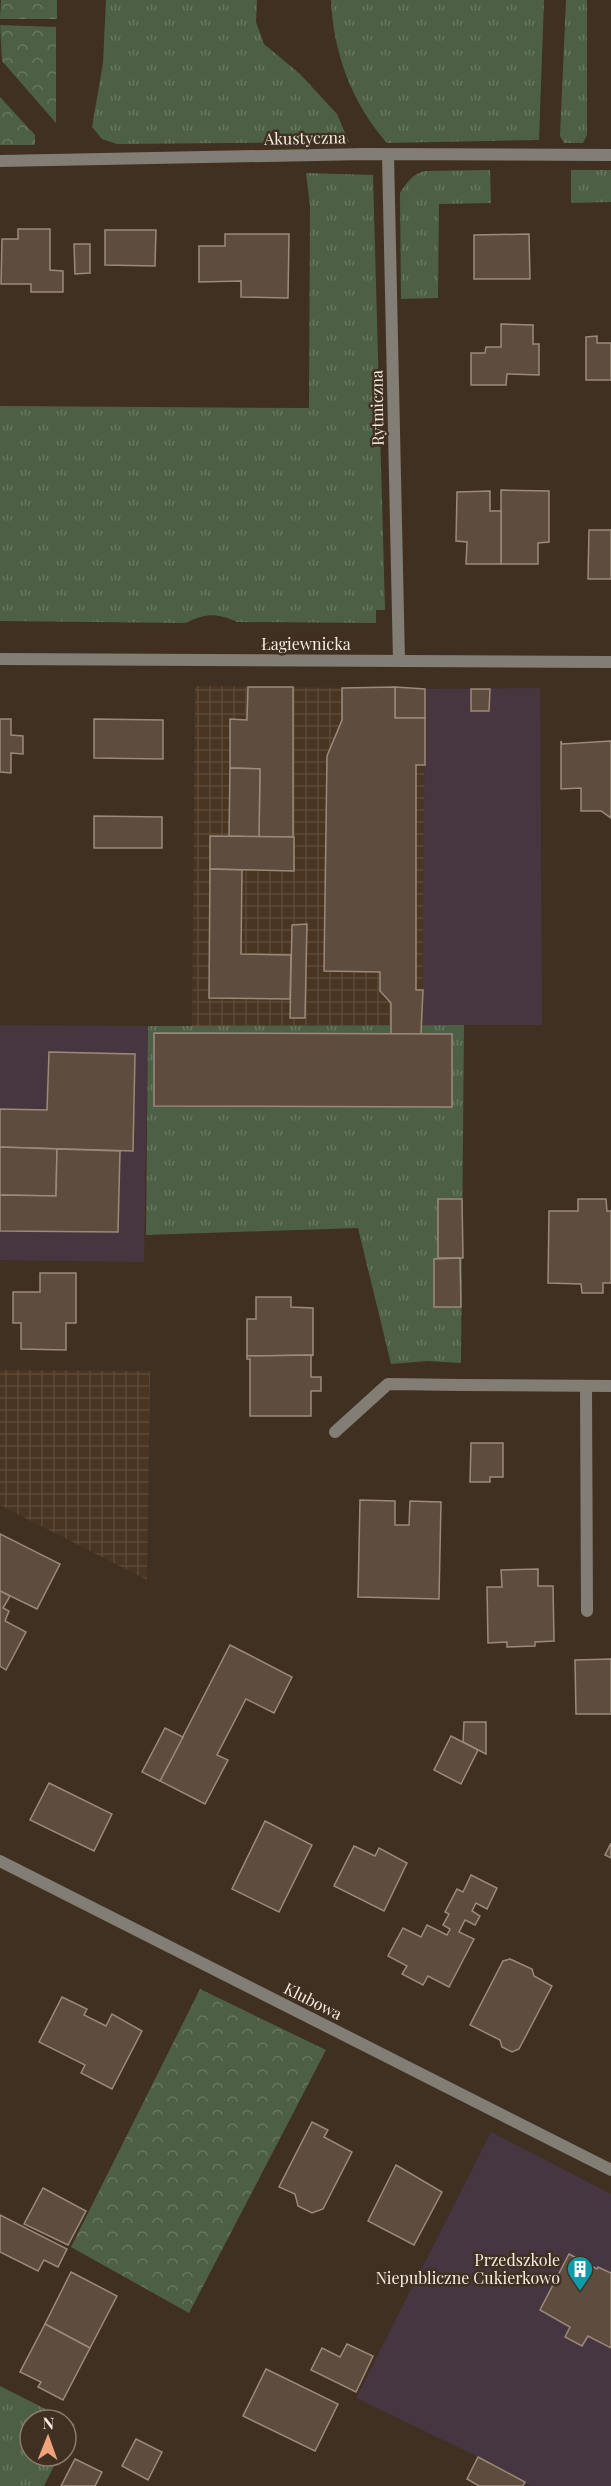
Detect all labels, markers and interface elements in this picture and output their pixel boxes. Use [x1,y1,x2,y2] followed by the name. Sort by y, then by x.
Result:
[263,126,346,149] street label: Akustyczna
[365,370,388,446] street label: Rytmiczna
[261,633,351,654] street label: Łagiewnicka
[281,1977,346,2024] street label: Klubowa
[376,2249,560,2288] place label: Przedszkole Niepubliczne Cukierkowo
[565,2254,595,2292] building icon: Przedszkole Niepubliczne Cukierkowo
[18,2408,78,2468] north arrow
[42,2412,55,2433] text: N

